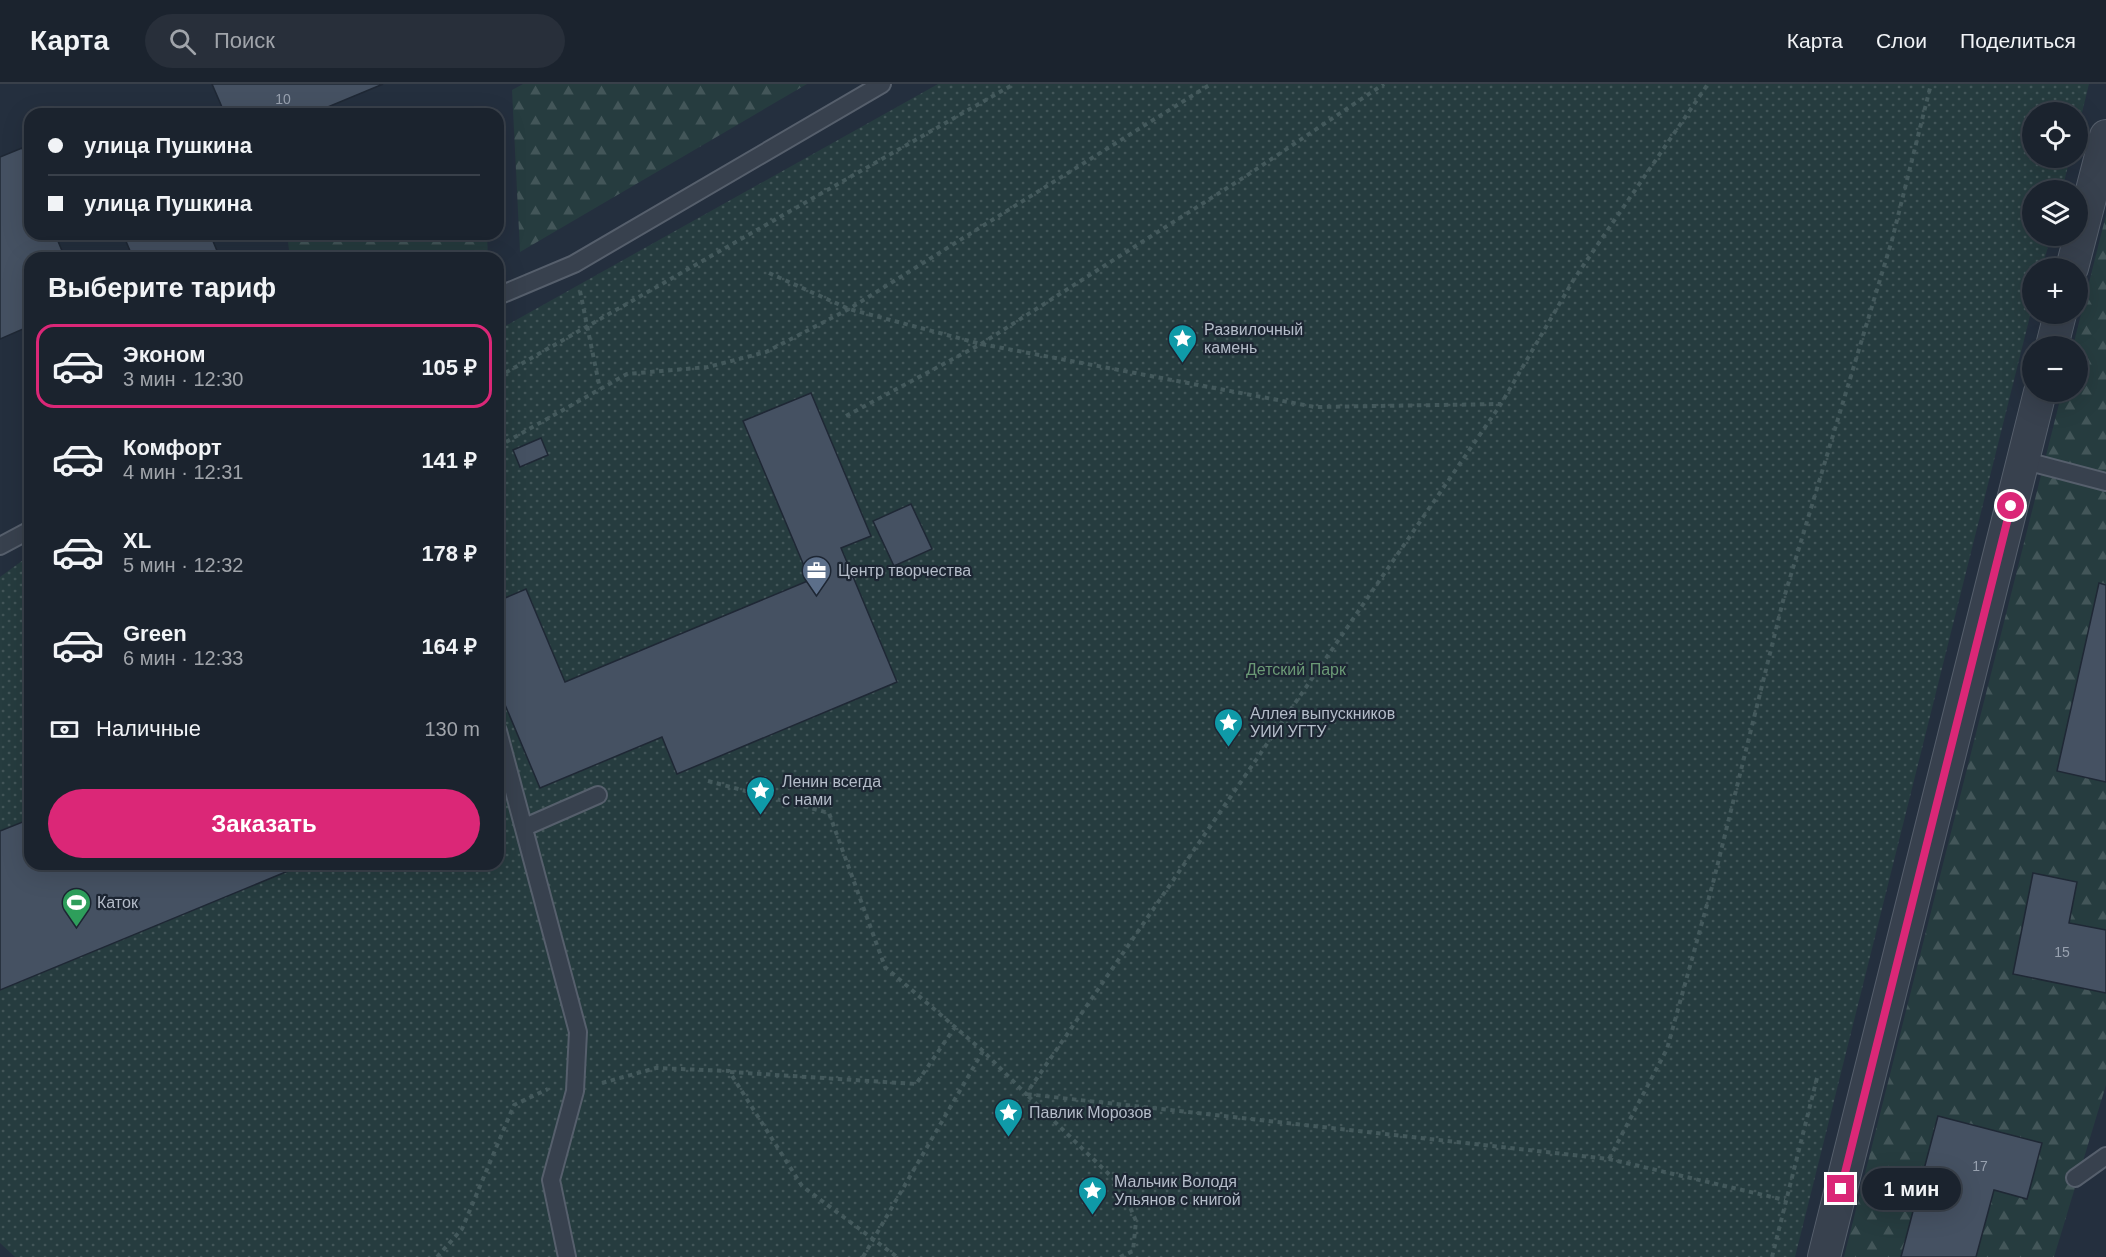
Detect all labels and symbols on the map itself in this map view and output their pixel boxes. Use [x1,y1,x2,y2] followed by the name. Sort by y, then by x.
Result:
[275,91,291,107] house number: 10
[1204,321,1303,356] place label: Развилочный камень
[1167,322,1199,364] place icon: Развилочный камень
[1997,492,2024,519] route start
[801,554,833,596] office icon: Центр творчества
[838,562,971,579] place label: Центр творчества
[1246,661,1347,678] park label: Детский Парк
[1250,705,1395,740] place label: Аллея выпускников УИИ УГТУ
[1213,706,1245,748] place icon: Аллея выпускников УИИ УГТУ
[782,773,881,808] place label: Ленин всегда с нами
[745,774,777,816] place icon: Ленин всегда с нами
[60,886,92,928] sports icon: Каток
[97,894,139,911] place label: Каток
[2054,944,2070,960] house number: 15
[992,1096,1024,1138] place icon: Павлик Морозов
[1029,1104,1152,1121] place label: Павлик Морозов
[1972,1158,1988,1174] house number: 17
[1862,1168,1961,1210] callout: 1 мин
[1114,1173,1241,1208] place label: Мальчик Володя Ульянов с книгой
[1077,1174,1109,1216] place icon: Мальчик Володя Ульянов с книгой
[1827,1175,1854,1202] route end

